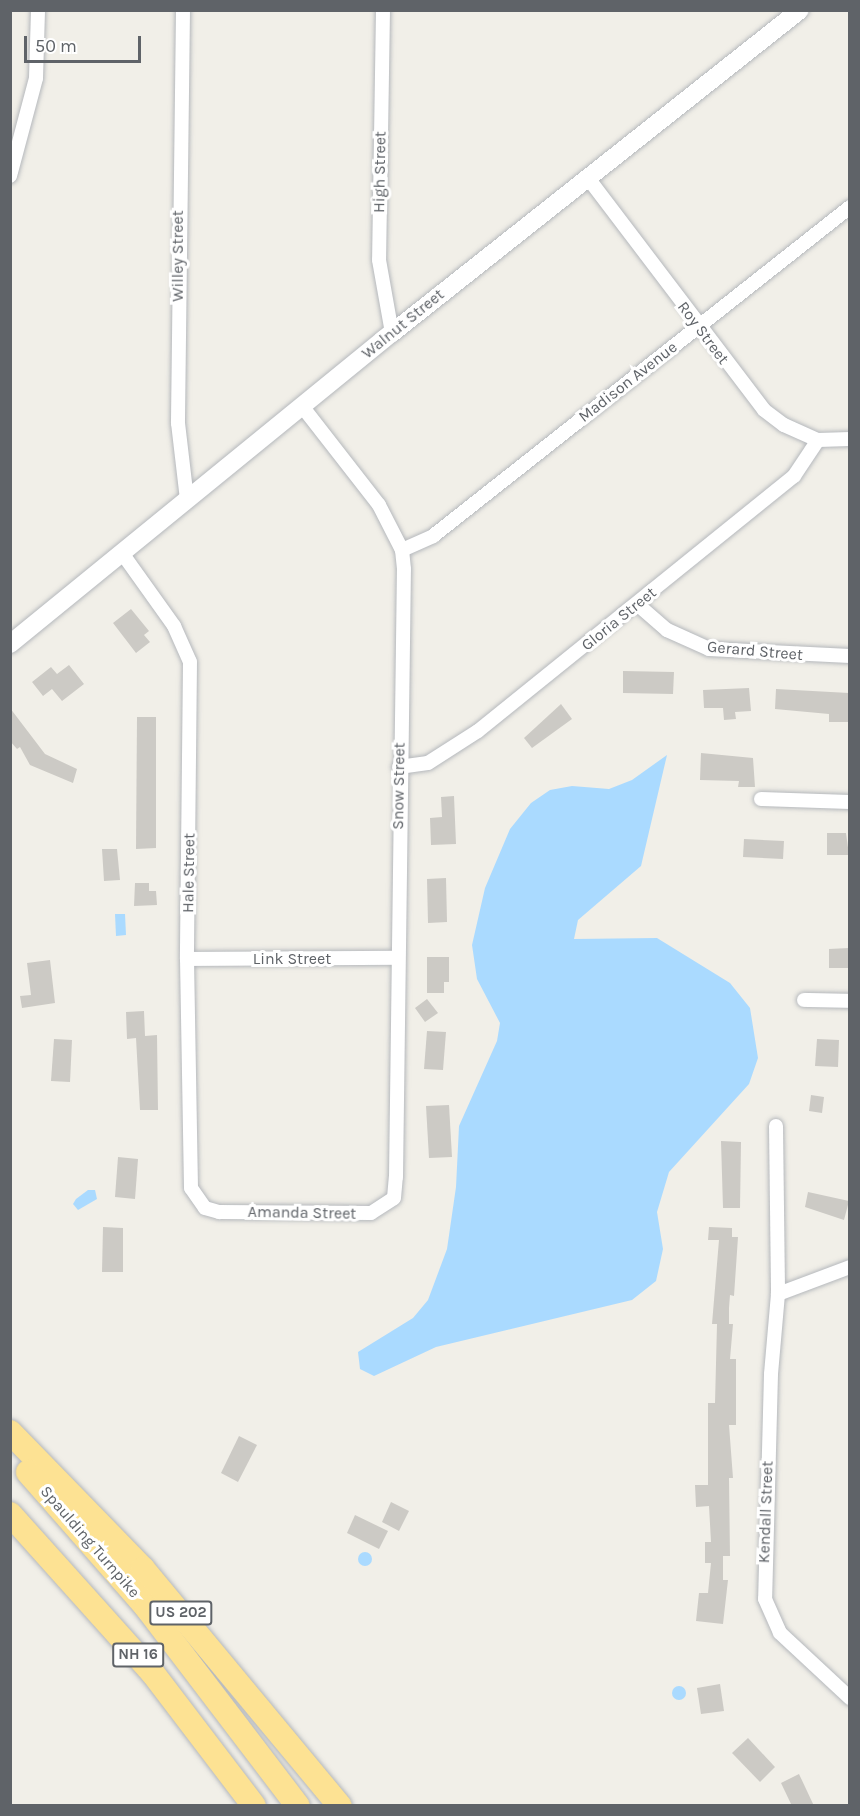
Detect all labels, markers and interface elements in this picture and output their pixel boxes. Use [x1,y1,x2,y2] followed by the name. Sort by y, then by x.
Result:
[27,24,144,62] scale bar
[35,35,77,57] text: 50 m
[370,131,390,213] street label: High Street
[168,210,188,302] street label: Willey Street
[358,285,448,363] street label: Walnut Street
[673,298,733,368] street label: Roy Street
[575,338,681,426] street label: Madison Avenue
[578,583,660,655] street label: Gloria Street
[706,637,804,665] street label: Gerard Street
[389,742,409,830] street label: Snow Street
[179,833,199,913] street label: Hale Street
[253,949,331,969] street label: Link Street
[248,1202,356,1224] street label: Amanda Street
[755,1460,777,1564] street label: Kendall Street
[36,1482,144,1602] street label: Spaulding Turnpike
[148,1601,214,1625] road number: US 202
[111,1643,165,1667] road number: NH 16

